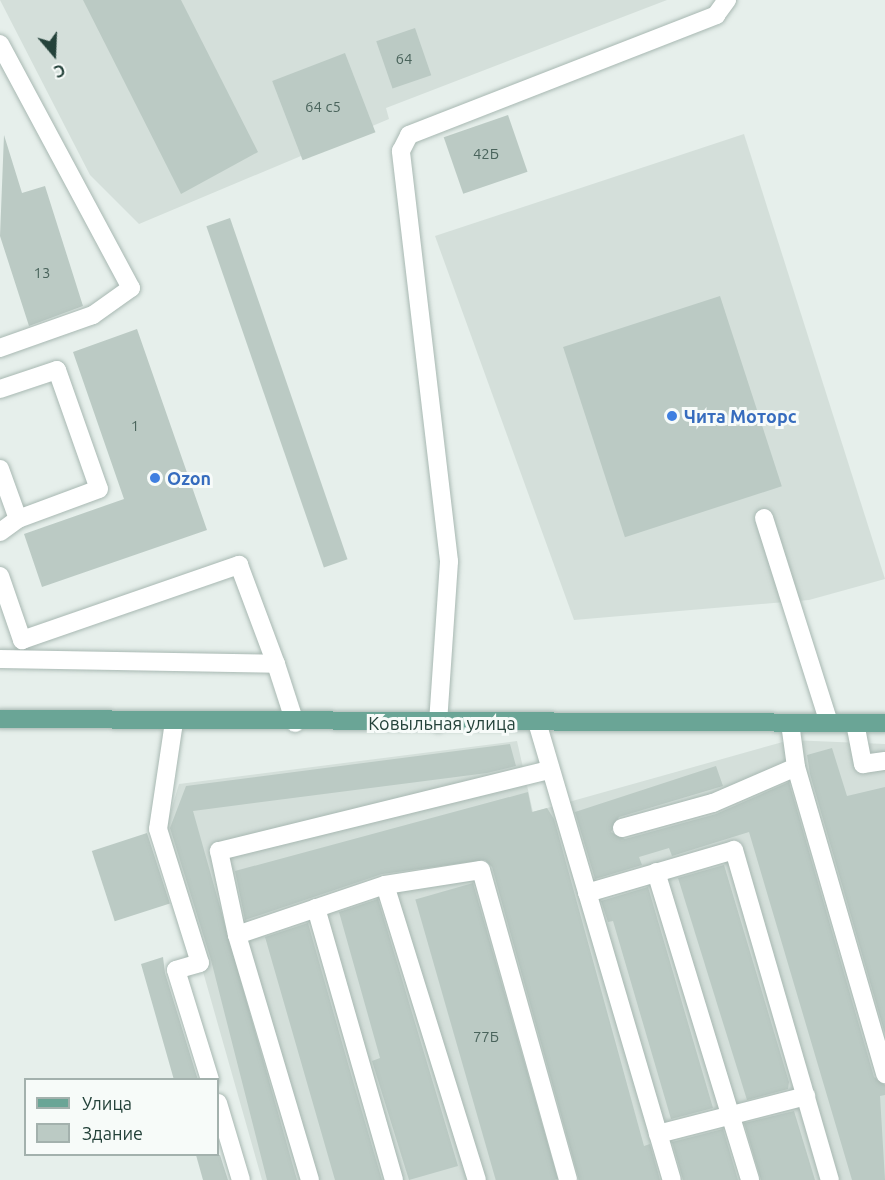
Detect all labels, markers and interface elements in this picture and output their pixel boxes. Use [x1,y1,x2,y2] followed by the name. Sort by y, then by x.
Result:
[24,24,84,84] north arrow
[396,50,412,68] house number: 64
[52,61,68,81] text: С
[305,98,341,116] house number: 64 с5
[473,145,499,163] house number: 42Б
[34,264,50,282] house number: 13
[684,405,796,427] place label: Чита Моторс
[665,409,679,423] marker: Чита Моторс
[131,417,139,435] house number: 1
[167,467,211,489] place label: Ozon
[148,471,162,485] marker: Ozon
[368,712,516,734] street label: Ковыльная улица
[473,1028,499,1046] house number: 77Б
[24,1078,219,1156] legend
[82,1093,132,1113] text: Улица
[82,1123,143,1143] text: Здание

